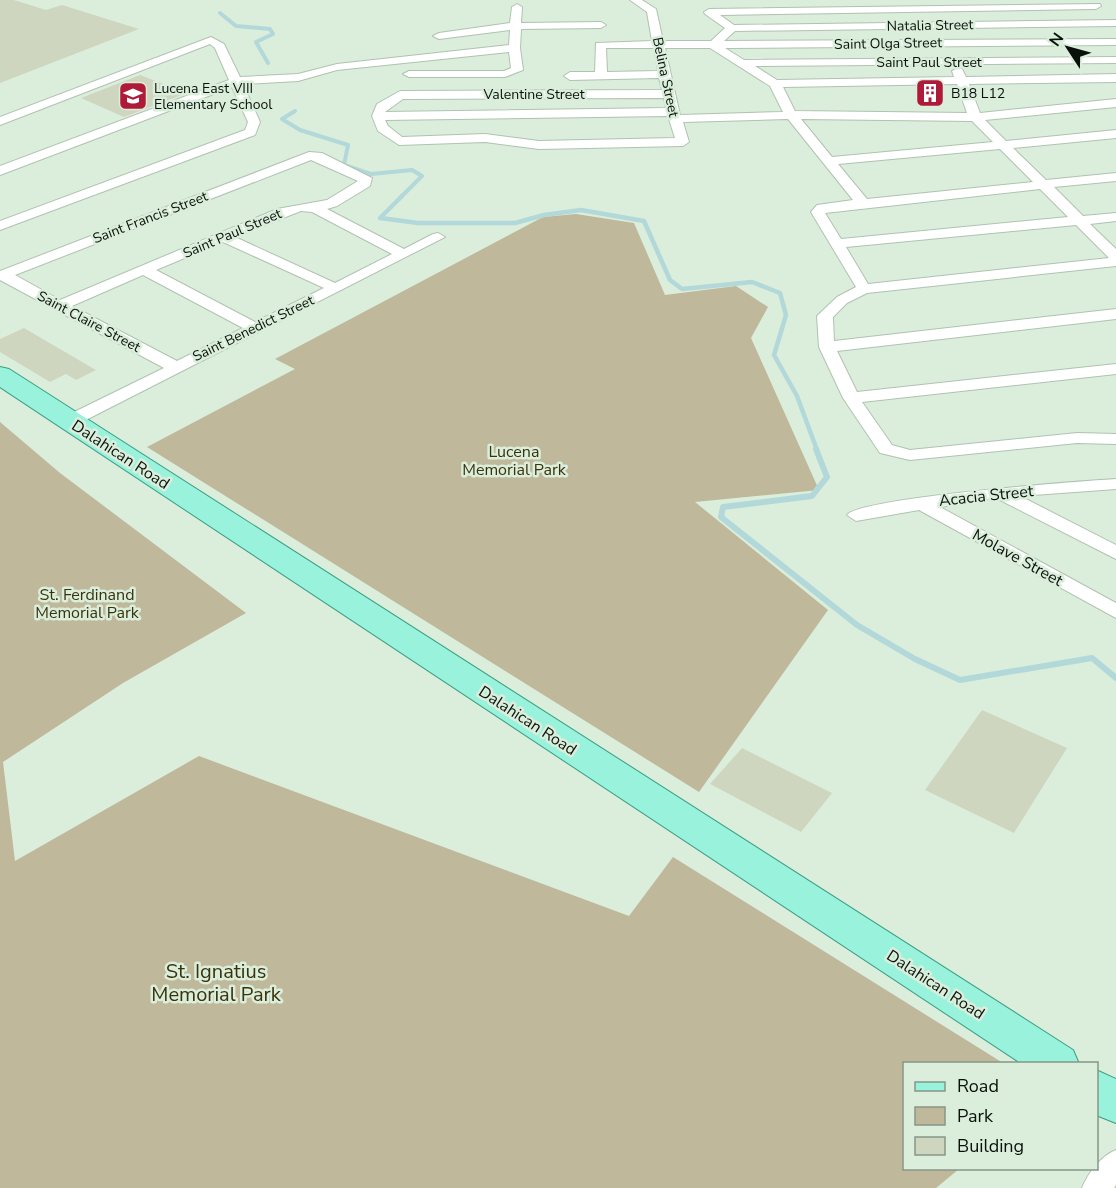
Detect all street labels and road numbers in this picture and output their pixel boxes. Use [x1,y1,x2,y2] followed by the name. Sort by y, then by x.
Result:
[886,15,974,36] street label: Natalia Street
[834,33,942,54] street label: Saint Olga Street
[648,35,683,119] street label: Belina Street
[876,53,982,72] street label: Saint Paul Street
[482,85,585,104] street label: Valentine Street
[90,187,211,248] street label: Saint Francis Street
[180,204,285,263] street label: Saint Paul Street
[34,286,144,357] street label: Saint Claire Street
[189,291,317,366] street label: Saint Benedict Street
[67,415,174,495] street label: Dalahican Road
[938,480,1035,512] street label: Acacia Street
[968,524,1067,592] street label: Molave Street
[474,681,581,761] street label: Dalahican Road
[882,945,989,1025] street label: Dalahican Road

